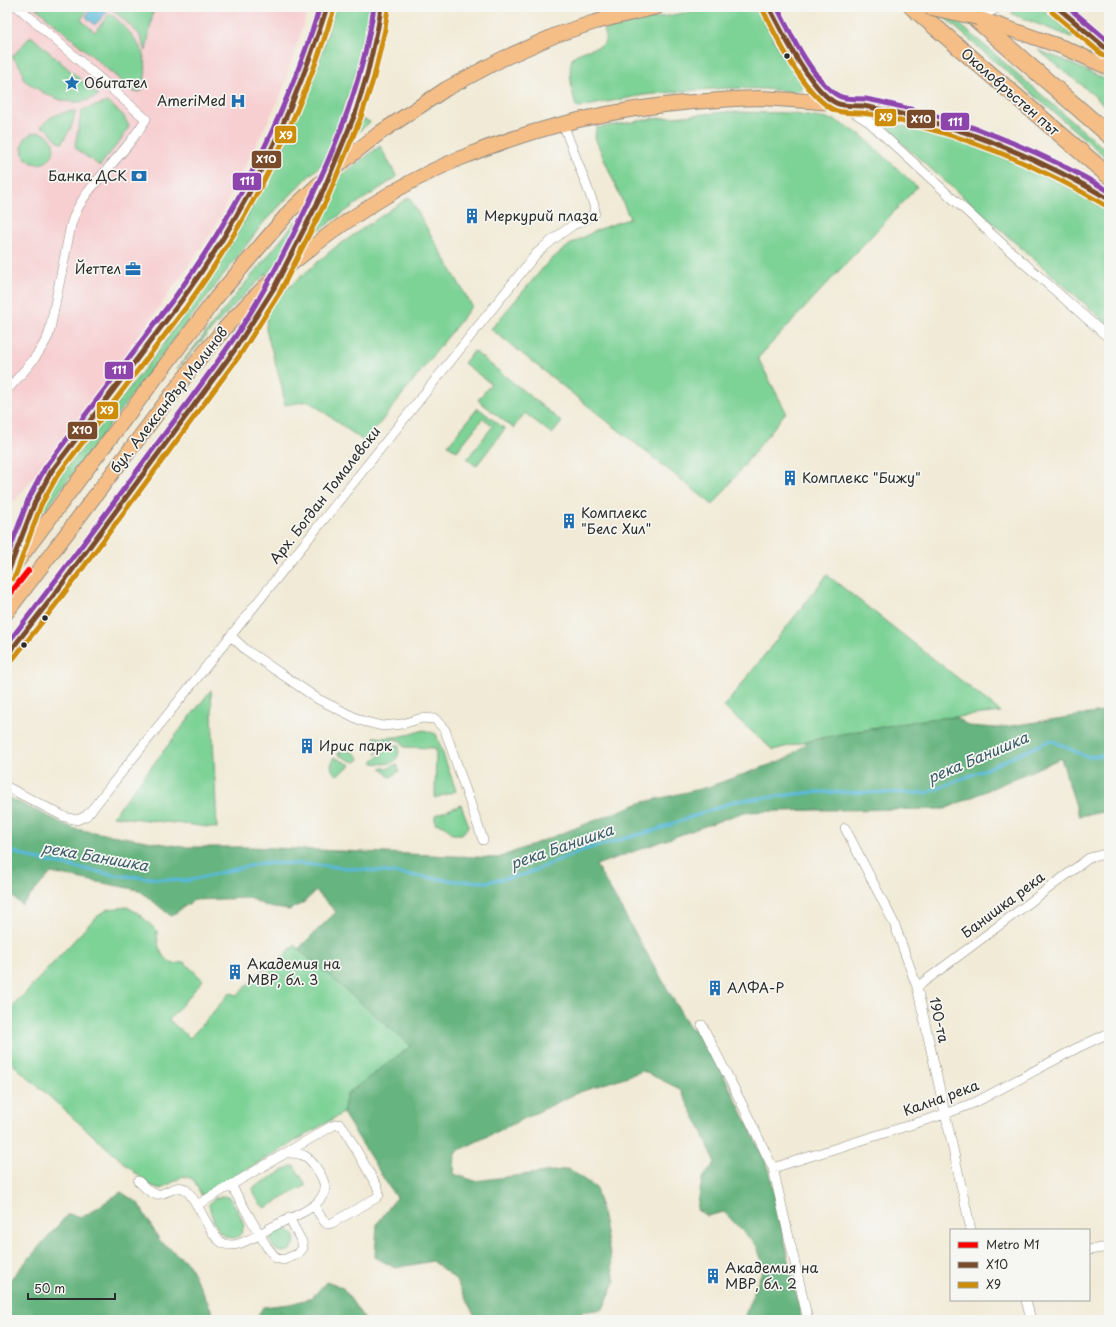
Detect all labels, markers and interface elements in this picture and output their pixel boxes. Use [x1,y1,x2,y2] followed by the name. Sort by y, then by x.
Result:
[956,43,1064,141] street label: Околовръстен път
[782,51,792,61] unlabelled marker
[84,72,148,93] place label: Обитател
[63,74,81,92] place icon: Обитател
[157,90,226,111] place label: AmeriMed
[229,92,247,110] hospital icon: AmeriMed
[874,108,897,127] line badge: Х9
[878,108,893,125] text: Х9
[906,109,936,129] line badge: Х10
[910,110,931,127] text: Х10
[940,112,970,131] line badge: 111
[948,113,963,130] text: 111
[274,125,297,144] line badge: Х9
[278,126,293,143] text: Х9
[251,150,282,169] line badge: Х10
[255,150,276,167] text: Х10
[48,165,127,186] place label: Банка ДСК
[130,167,148,185] bank icon: Банка ДСК
[232,172,262,191] line badge: 111
[240,172,255,189] text: 111
[484,205,598,226] place label: Меркурий плаза
[463,207,481,225] building icon: Меркурий плаза
[75,258,121,279] place label: Йеттел
[124,260,142,278] office icon: Йеттел
[105,322,233,477] street label: бул. Александър Малинов
[104,361,134,380] line badge: 111
[112,361,127,378] text: 111
[96,401,119,420] line badge: Х9
[99,401,114,418] text: Х9
[67,421,98,440] line badge: Х10
[71,421,92,438] text: Х10
[264,421,385,568] street label: Арх. Богдан Томалевски
[802,467,921,488] place label: Комплекс "Бижу"
[781,469,799,487] building icon: Комплекс "Бижу"
[581,502,651,539] place label: Комплекс "Белс Хил"
[560,512,578,530] building icon: Комплекс "Белс Хил"
[40,613,50,623] unlabelled marker
[19,640,29,650] unlabelled marker
[923,725,1032,788] water label: река Банишка
[319,735,393,756] place label: Ирис парк
[298,737,316,755] building icon: Ирис парк
[507,817,617,874] water label: река Банишка
[40,835,151,876] water label: река Банишка
[957,866,1049,943] street label: Банишка река
[247,953,341,990] place label: Академия на МВР, бл. 3
[226,963,244,981] building icon: Академия на МВР, бл. 3
[727,977,785,998] place label: АЛФА-Р
[706,979,724,997] building icon: АЛФА-Р
[924,995,955,1045] street label: 190-та
[900,1074,982,1121] street label: Кална река
[950,1229,1090,1301] legend
[986,1235,1039,1253] text: Metro M1
[986,1255,1008,1273] text: Х10
[725,1257,819,1294] place label: Академия на МВР, бл. 2
[704,1267,722,1285] building icon: Академия на МВР, бл. 2
[28,1275,115,1301] scale bar
[986,1275,1001,1293] text: Х9
[34,1279,65,1297] text: 50 m

